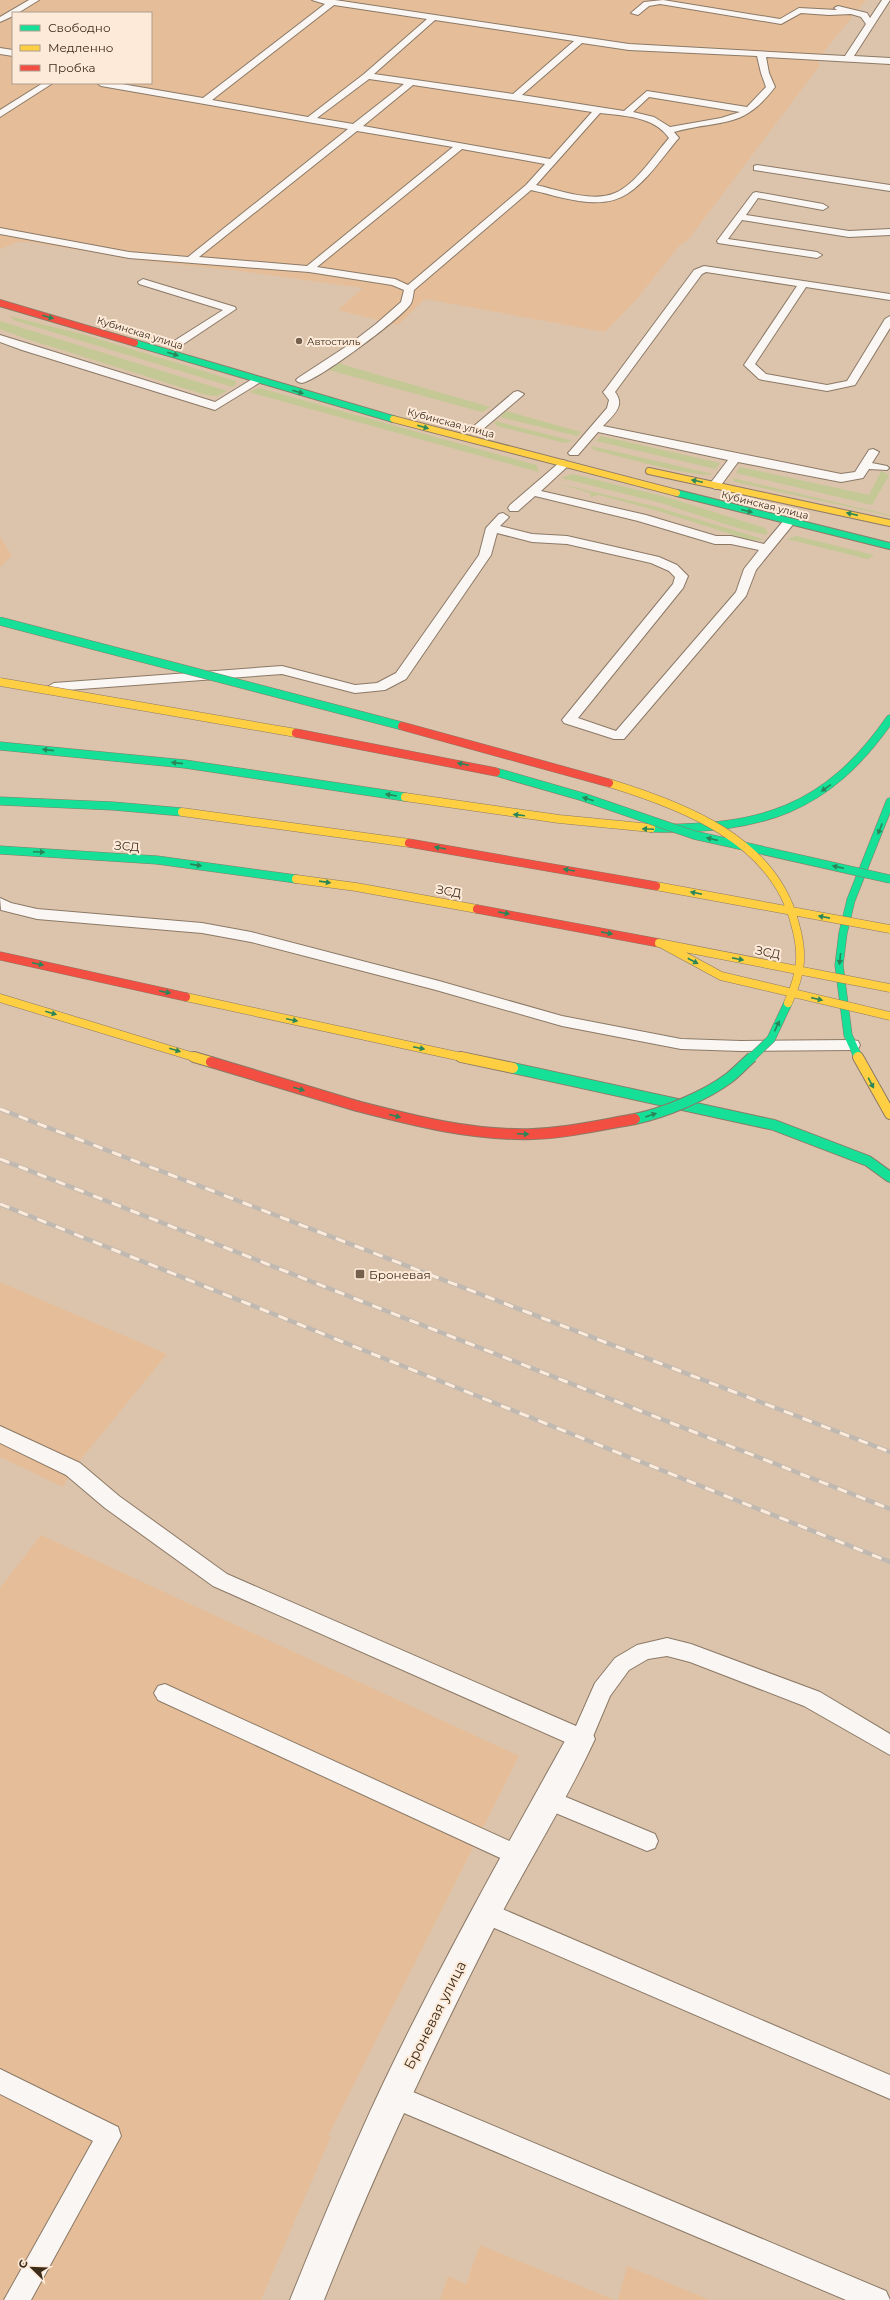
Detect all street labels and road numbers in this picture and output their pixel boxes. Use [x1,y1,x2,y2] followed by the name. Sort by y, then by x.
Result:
[95,314,185,352] street label: Кубинская улица
[406,405,496,441] street label: Кубинская улица
[720,488,810,522] street label: Кубинская улица
[114,838,141,854] street label: ЗСД
[435,881,463,901] street label: ЗСД
[754,942,782,962] street label: ЗСД
[400,1958,470,2072] street label: Броневая улица

